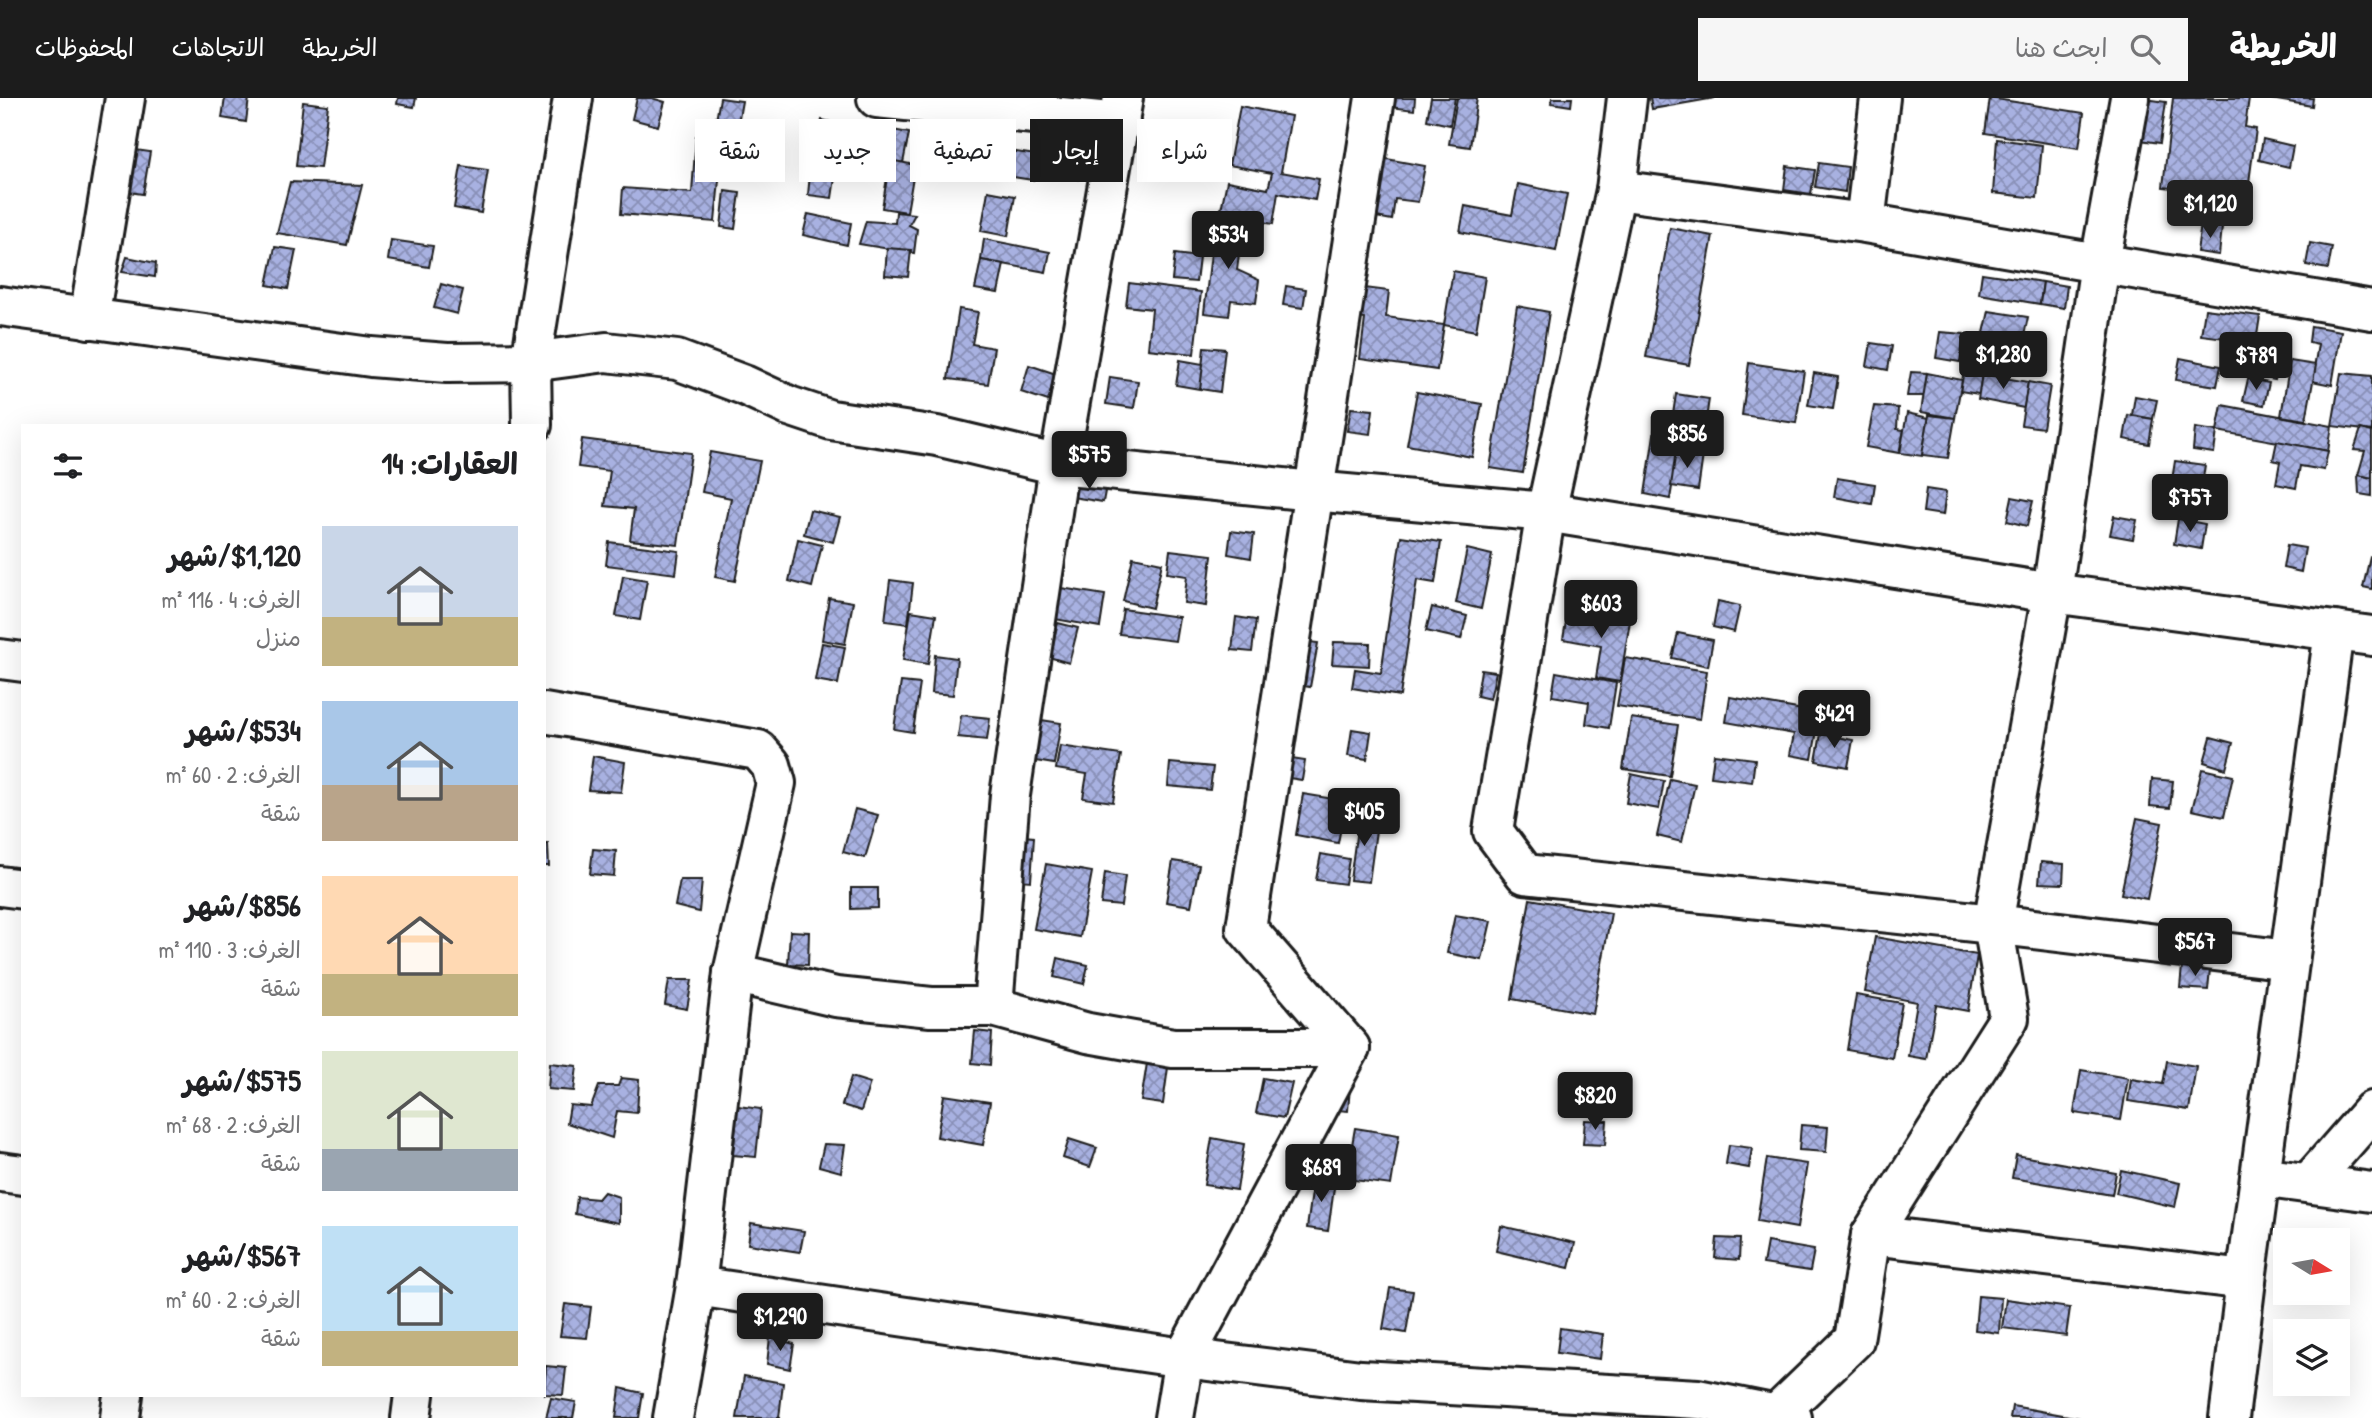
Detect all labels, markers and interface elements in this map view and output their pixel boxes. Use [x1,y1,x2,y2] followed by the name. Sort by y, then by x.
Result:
[1698,18,2188,81] search box
[2230,24,2337,68] text: الخريطة
[2015,30,2108,65] text: ابحث هنا
[2126,30,2164,68] icon: search
[35,31,134,63] text: المحفوظات
[172,31,265,63] text: الاتجاهات
[303,31,377,63] text: الخريطة
[695,119,785,182] chip: شقة
[799,119,896,182] chip: جديد
[910,119,1016,182] chip: تصفية
[1030,119,1123,182] chip: إيجار
[1137,119,1232,182] chip: شراء
[2153,180,2267,240] pin: $1,120
[2183,187,2237,218] text: $1,120
[1187,212,1269,271] pin: $534
[1208,218,1248,249] text: $534
[1946,331,2060,391] pin: $1,280
[2215,332,2297,392] pin: $789
[1975,338,2031,369] text: $1,280
[2235,339,2277,370] text: $789
[1646,410,1728,470] pin: $856
[1667,417,1707,448] text: $856
[1048,432,1130,491] pin: $575
[1068,438,1110,469] text: $575
[381,443,518,483] text: العقارات: 14
[49,447,87,485] icon: filters
[2149,474,2231,534] pin: $757
[2168,481,2212,512] text: $757
[168,535,301,575] text: $1,120/شهر
[378,554,462,638] icon: home
[1560,580,1642,640] pin: $603
[161,584,301,615] text: الغرف: 4 · 116 m²
[1580,587,1622,618] text: $603
[256,622,301,653] text: منزل
[1793,690,1875,750] pin: $429
[1814,697,1854,728] text: $429
[186,710,301,750] text: $534/شهر
[378,729,462,813] icon: home
[166,759,301,790] text: الغرف: 2 · 60 m²
[1323,788,1405,848] pin: $405
[1344,795,1384,826] text: $405
[261,797,301,828] text: شقة
[186,885,301,925] text: $856/شهر
[378,904,462,988] icon: home
[2154,918,2236,978] pin: $567
[2174,925,2216,956] text: $567
[159,934,301,965] text: الغرف: 3 · 110 m²
[261,972,301,1003] text: شقة
[183,1060,301,1100] text: $575/شهر
[1554,1072,1636,1132] pin: $820
[378,1079,462,1163] icon: home
[1574,1079,1616,1110] text: $820
[166,1109,301,1140] text: الغرف: 2 · 68 m²
[1280,1144,1362,1204] pin: $689
[261,1147,301,1178] text: شقة
[1301,1151,1341,1182] text: $689
[2273,1228,2350,1306] north arrow
[2273,1228,2350,1396] map controls
[184,1235,301,1275] text: $567/شهر
[378,1254,462,1338] icon: home
[166,1284,301,1315] text: الغرف: 2 · 60 m²
[723,1294,837,1353] pin: $1,290
[753,1300,807,1331] text: $1,290
[2273,1319,2350,1396] button: layers
[261,1322,301,1353] text: شقة

